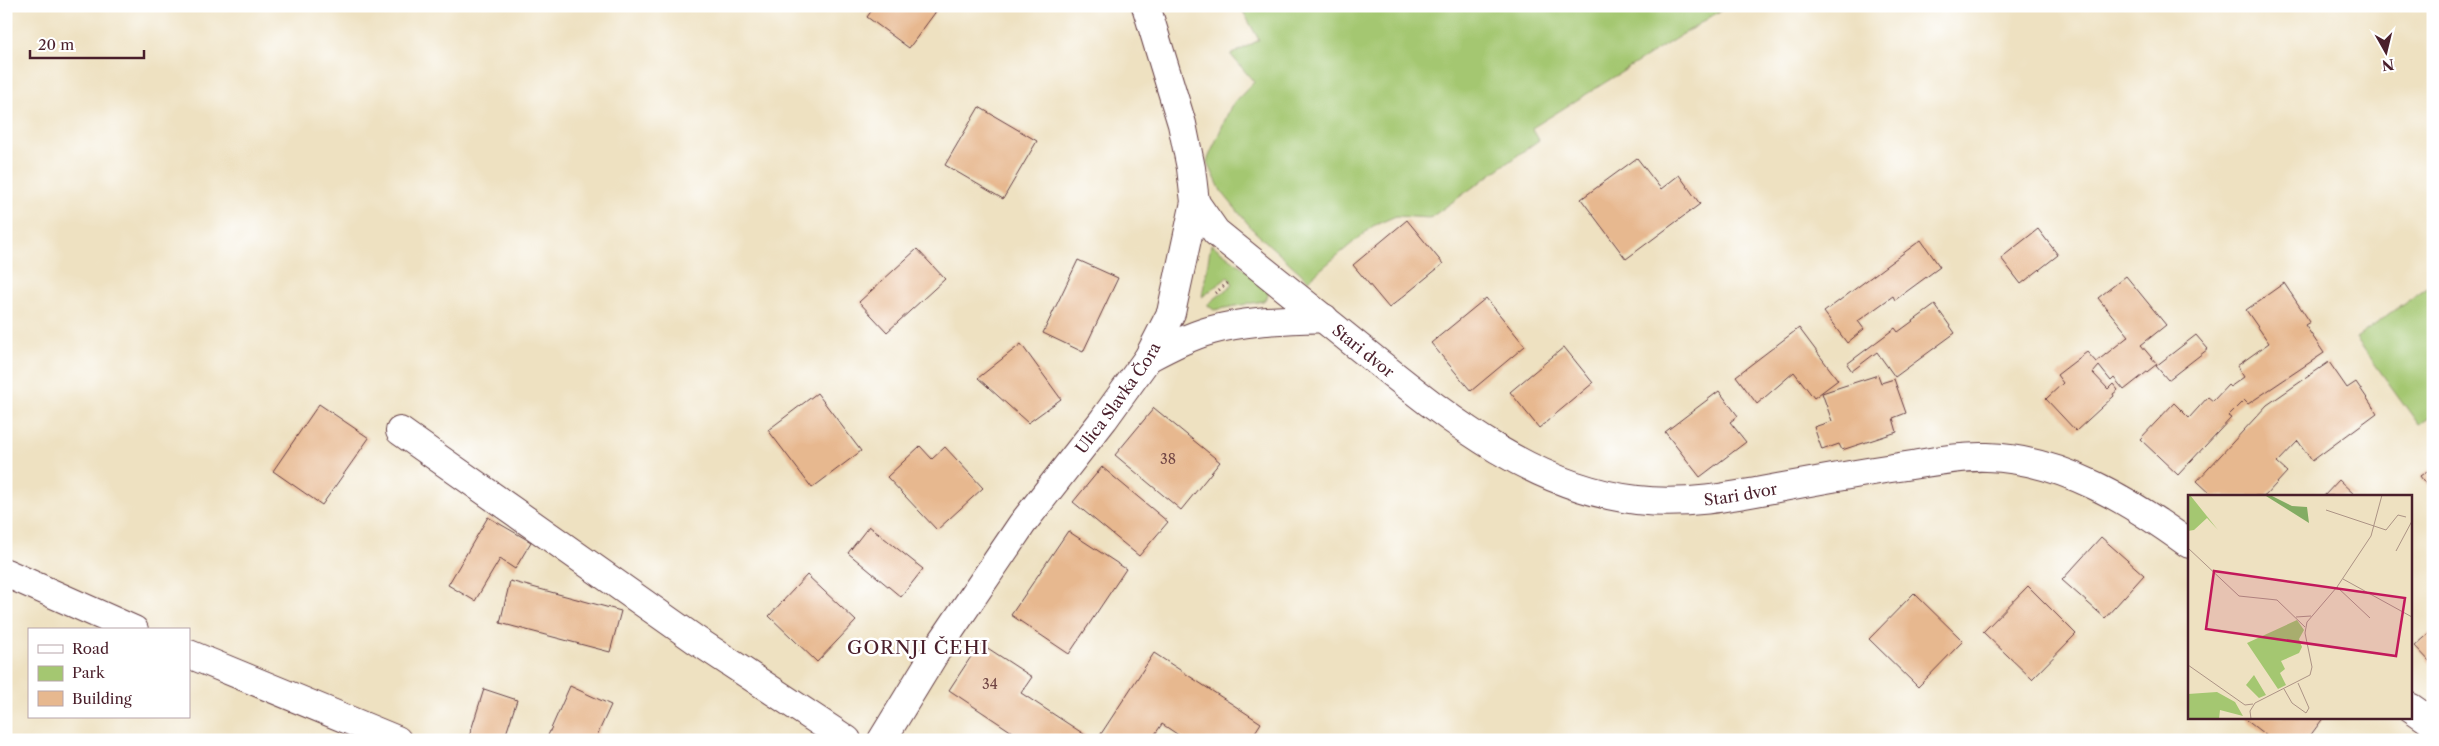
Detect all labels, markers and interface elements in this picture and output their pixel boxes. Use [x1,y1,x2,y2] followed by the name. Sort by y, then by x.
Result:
[30,28,144,60] scale bar
[2362,28,2412,78] north arrow
[38,35,74,54] text: 20 m
[2381,55,2395,75] text: N
[1328,320,1399,382] street label: Stari dvor
[1071,338,1165,457] street label: Ulica Slavka Čora
[1160,450,1176,468] house number: 38
[1703,478,1779,510] street label: Stari dvor
[2188,495,2412,718] inset map
[28,628,190,718] legend
[847,635,989,659] district label: GORNJI ČEHI
[72,639,109,658] text: Road
[72,663,106,682] text: Park
[982,675,998,693] house number: 34
[72,689,132,708] text: Building

